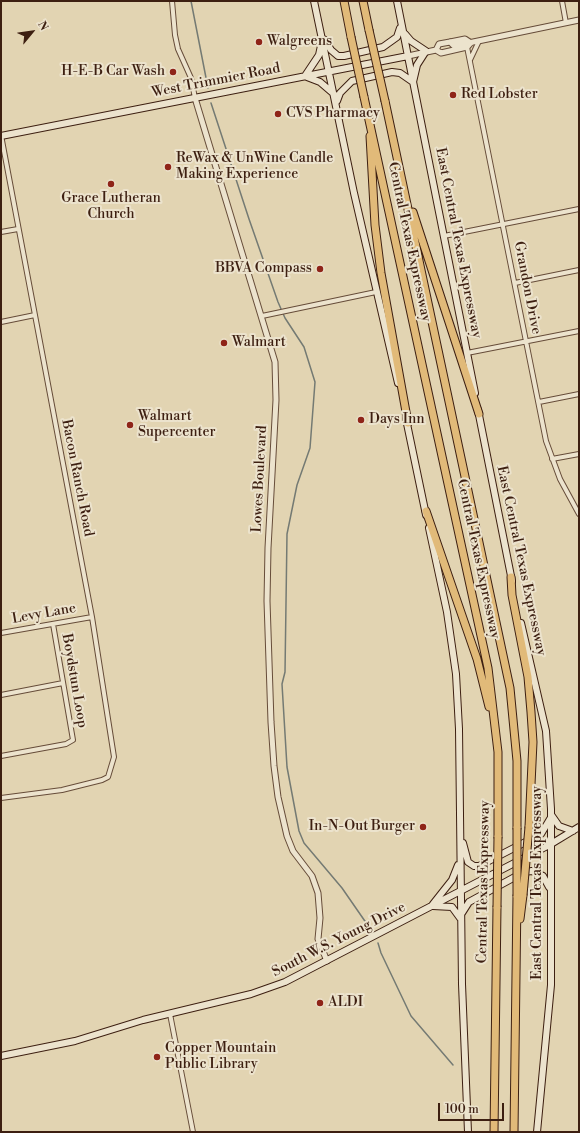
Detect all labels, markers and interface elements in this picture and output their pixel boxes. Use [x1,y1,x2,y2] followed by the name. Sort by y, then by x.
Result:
[12,12,52,52] north arrow
[34,19,51,33] text: N
[267,34,332,50] place label: Walgreens
[254,37,264,47] marker: Walgreens
[150,60,282,102] street label: West Trimmier Road
[61,64,165,80] place label: H-E-B Car Wash
[168,67,178,77] marker: H-E-B Car Wash
[461,87,538,103] place label: Red Lobster
[448,90,458,100] marker: Red Lobster
[286,106,380,122] place label: CVS Pharmacy
[273,109,283,119] marker: CVS Pharmacy
[431,146,485,340] street label: East Central Texas Expressway
[176,151,333,184] place label: ReWax & UnWine Candle Making Experience
[384,161,434,323] street label: Central Texas Expressway
[163,162,173,172] marker: ReWax & UnWine Candle Making Experience
[106,179,116,189] marker: Grace Lutheran Church
[61,191,161,224] place label: Grace Lutheran Church
[510,240,544,336] street label: Grandon Drive
[215,261,312,277] place label: BBVA Compass
[315,264,325,274] marker: BBVA Compass
[232,335,286,351] place label: Walmart
[219,338,229,348] marker: Walmart
[138,409,216,442] place label: Walmart Supercenter
[369,412,425,428] place label: Days Inn
[356,415,366,425] marker: Days Inn
[57,418,97,538] street label: Bacon Ranch Road
[125,420,135,430] marker: Walmart Supercenter
[249,425,271,533] street label: Lowes Boulevard
[493,464,549,658] street label: East Central Texas Expressway
[453,478,503,640] street label: Central Texas Expressway
[11,600,77,628] street label: Levy Lane
[57,633,91,729] street label: Boydstun Loop
[530,786,546,980] street label: East Central Texas Expressway
[474,800,494,964] street label: Central Texas Expressway
[309,819,415,835] place label: In-N-Out Burger
[418,822,428,832] marker: In-N-Out Burger
[269,899,409,981] street label: South W.S. Young Drive
[328,995,363,1011] place label: ALDI
[315,998,325,1008] marker: ALDI
[165,1041,276,1074] place label: Copper Mountain Public Library
[152,1052,162,1062] marker: Copper Mountain Public Library
[440,1095,506,1121] scale bar
[445,1102,479,1117] text: 100 m

